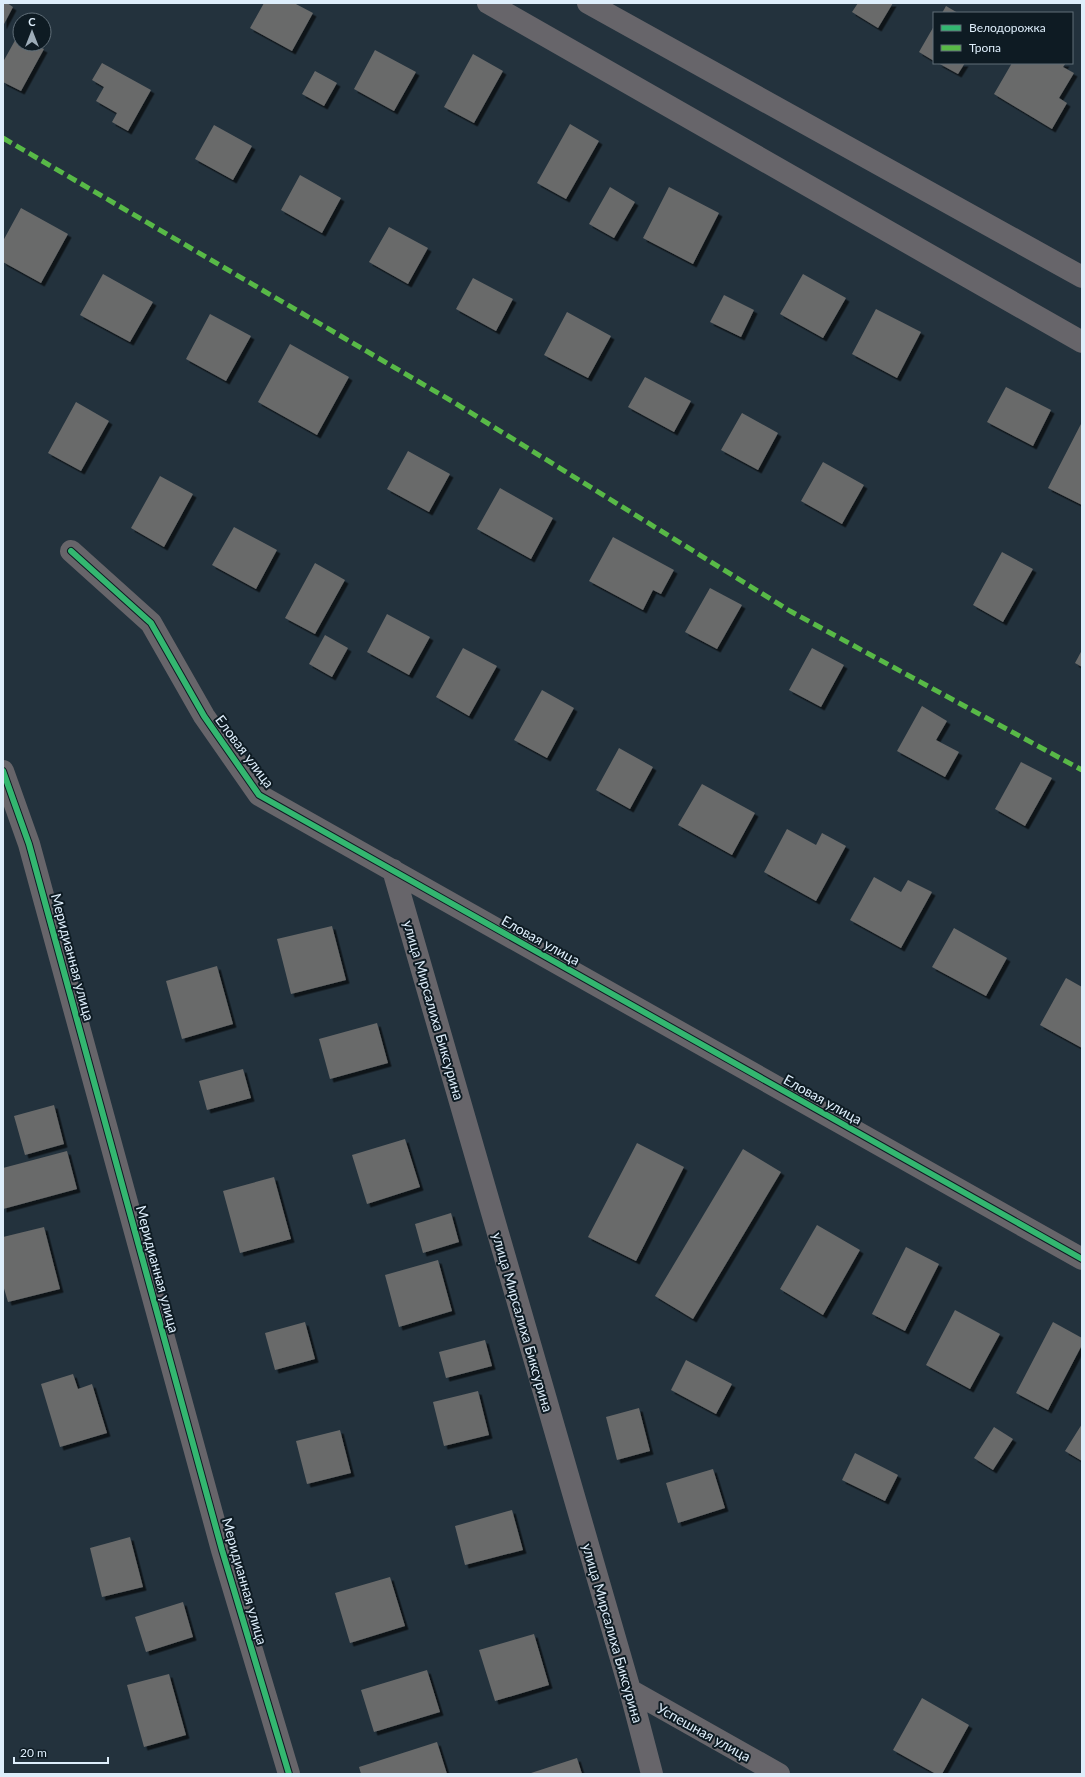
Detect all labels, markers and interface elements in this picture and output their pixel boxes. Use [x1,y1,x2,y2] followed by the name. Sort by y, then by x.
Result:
[12,12,52,52] north arrow
[933,12,1073,64] legend
[28,15,36,28] text: С
[969,20,1046,35] text: Велодорожка
[969,40,1001,55] text: Тропа
[212,711,278,791] street label: Еловая улица
[48,891,98,1023] street label: Меридианная улица
[499,912,583,969] street label: Еловая улица
[400,918,468,1102] street label: улица Мирсалиха Биксурина
[781,1071,865,1128] street label: Еловая улица
[133,1203,183,1335] street label: Меридианная улица
[489,1230,557,1414] street label: улица Мирсалиха Биксурина
[219,1516,271,1646] street label: Меридианная улица
[579,1541,647,1725] street label: улица Мирсалиха Биксурина
[654,1699,754,1765] street label: Успешная улица
[14,1739,108,1765] scale bar
[20,1745,47,1760] text: 20 m

